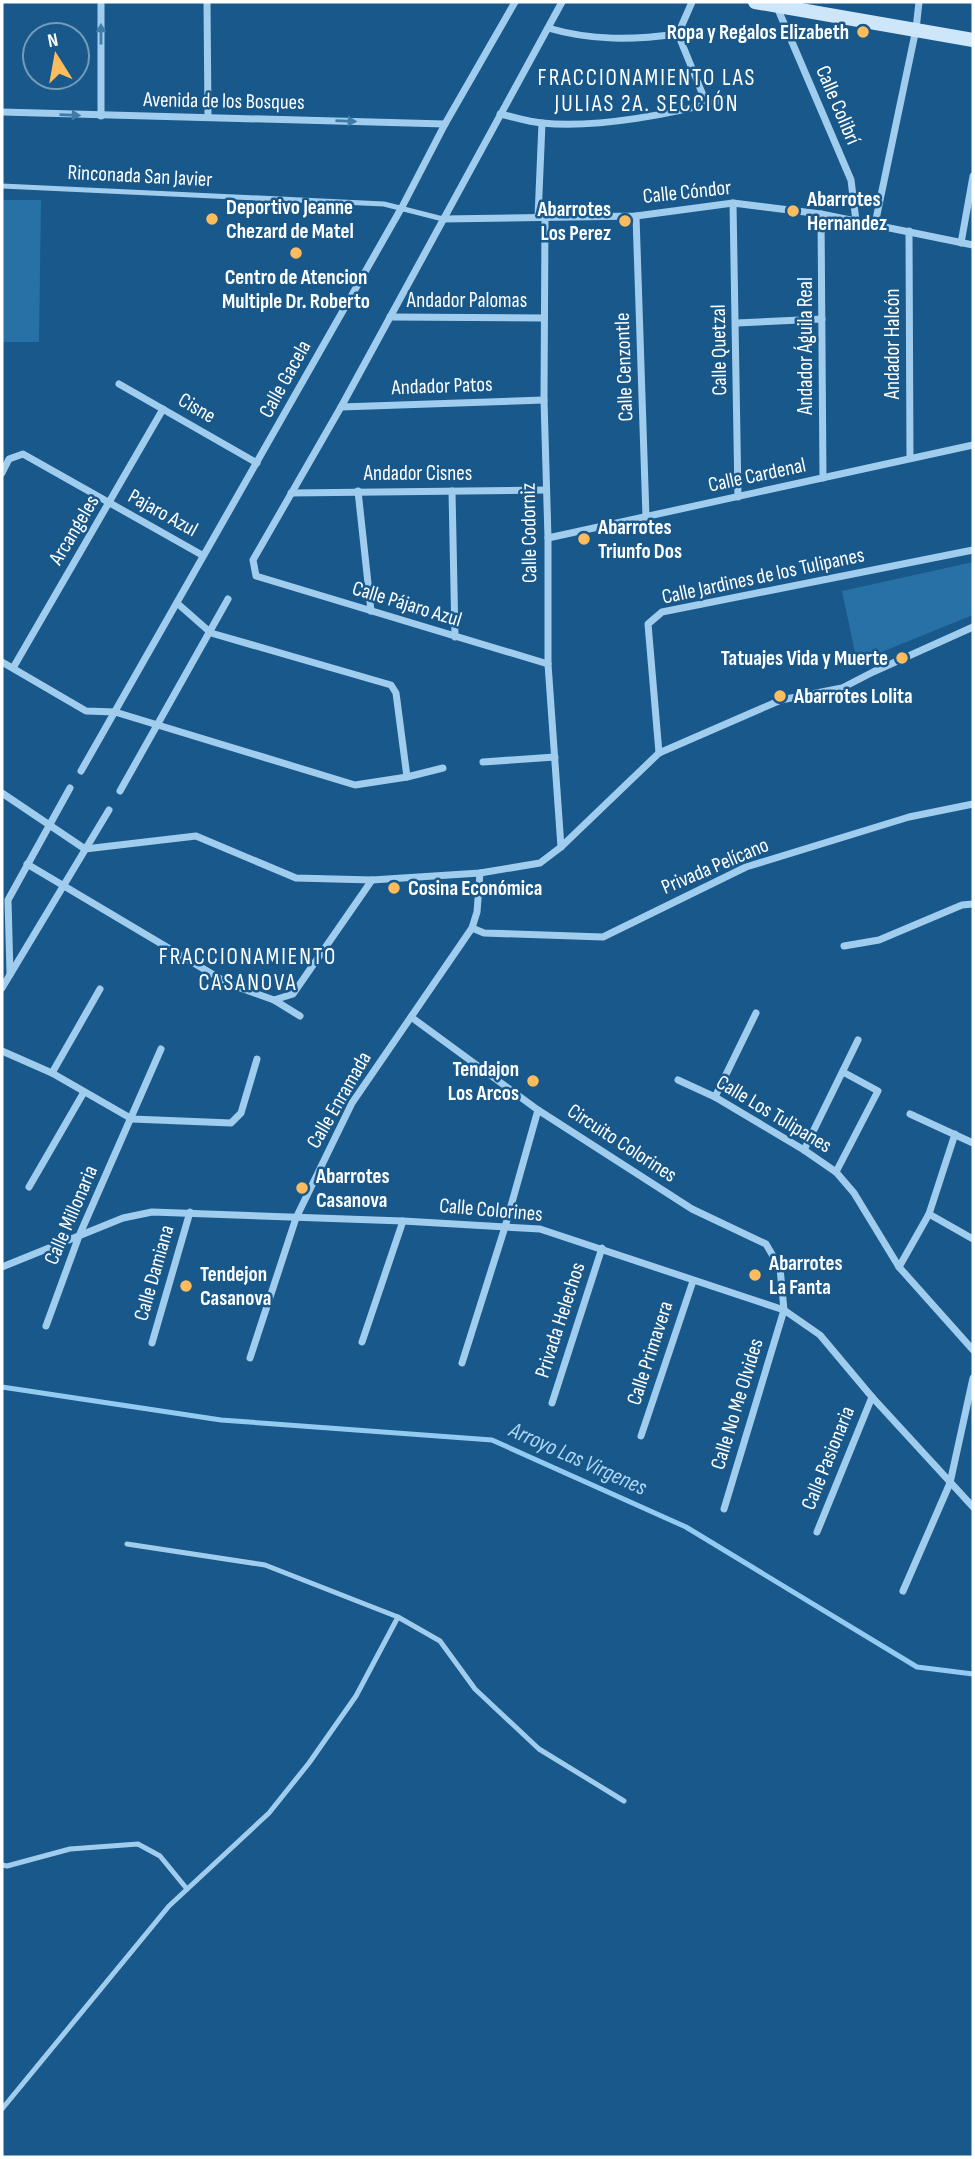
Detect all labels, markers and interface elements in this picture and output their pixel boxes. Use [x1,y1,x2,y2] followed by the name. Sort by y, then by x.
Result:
[667,20,849,45] place label: Ropa y Regalos Elizabeth
[21,21,91,91] north arrow
[95,23,107,45] one-way arrow
[855,24,871,40] marker: Ropa y Regalos Elizabeth
[46,29,60,53] text: N
[810,62,866,148] street label: Calle Colibrí
[538,64,756,118] district label: FRACCIONAMIENTO LAS JULIAS 2A. SECCIÓN
[142,87,305,115] street label: Avenida de los Bosques
[59,109,81,120] one-way arrow
[336,116,358,127] one-way arrow
[67,160,213,192] street label: Rinconada San Javier
[642,175,732,209] street label: Calle Cóndor
[806,187,887,236] place label: Abarrotes Hernandez
[226,195,354,244] place label: Deportivo Jeanne Chezard de Matel
[536,197,611,246] place label: Abarrotes Los Perez
[785,203,801,219] marker: Abarrotes Hernandez
[204,211,220,227] marker: Deportivo Jeanne Chezard de Matel
[617,213,633,229] marker: Abarrotes Los Perez
[288,245,304,261] marker: Centro de Atencion Multiple Dr. Roberto
[222,265,370,314] place label: Centro de Atencion Multiple Dr. Roberto
[793,277,818,416] street label: Andador Águila Real
[406,288,527,313] street label: Andador Palomas
[880,289,905,400] street label: Andador Halcón
[706,304,732,396] street label: Calle Quetzal
[610,312,638,422] street label: Calle Cenzontle
[254,336,316,422] street label: Calle Gacela
[390,372,493,400] street label: Andador Patos
[174,387,220,429] street label: Cisne
[706,452,808,498] street label: Calle Cardenal
[363,461,472,486] street label: Andador Cisnes
[516,482,542,583] street label: Calle Codorniz
[124,484,202,542] street label: Pajaro Azul
[43,491,105,570] street label: Arcangeles
[597,515,682,564] place label: Abarrotes Triunfo Dos
[576,531,592,547] marker: Abarrotes Triunfo Dos
[659,542,867,610] street label: Calle Jardines de los Tulipanes
[349,576,465,632] street label: Calle Pájaro Azul
[721,646,888,671] place label: Tatuajes Vida y Muerte
[894,650,910,666] marker: Tatuajes Vida y Muerte
[793,684,913,709] place label: Abarrotes Lolita
[772,688,788,704] marker: Abarrotes Lolita
[658,832,772,900] street label: Privada Pelícano
[408,876,542,901] place label: Cosina Económica
[386,880,402,896] marker: Cosina Económica
[159,943,337,997] district label: FRACCIONAMIENTO CASANOVA
[301,1047,377,1153] street label: Calle Enramada
[448,1057,519,1106] place label: Tendajon Los Arcos
[712,1070,836,1158] street label: Calle Los Tulipanes
[525,1073,541,1089] marker: Tendajon Los Arcos
[563,1098,681,1188] street label: Circuito Colorines
[39,1162,103,1268] street label: Calle Millonaria
[315,1164,390,1213] place label: Abarrotes Casanova
[294,1180,310,1196] marker: Abarrotes Casanova
[438,1193,544,1227] street label: Calle Colorines
[128,1222,180,1324] street label: Calle Damiana
[768,1251,843,1300] place label: Abarrotes La Fanta
[530,1259,590,1381] street label: Privada Helechos
[200,1262,271,1311] place label: Tendejon Casanova
[747,1267,763,1283] marker: Abarrotes La Fanta
[178,1278,194,1294] marker: Tendejon Casanova
[621,1298,679,1408] street label: Calle Primavera
[705,1336,769,1472] street label: Calle No Me Olvides
[796,1403,860,1513] street label: Calle Pasionaria
[504,1416,651,1502] water label: Arroyo Las Virgenes

